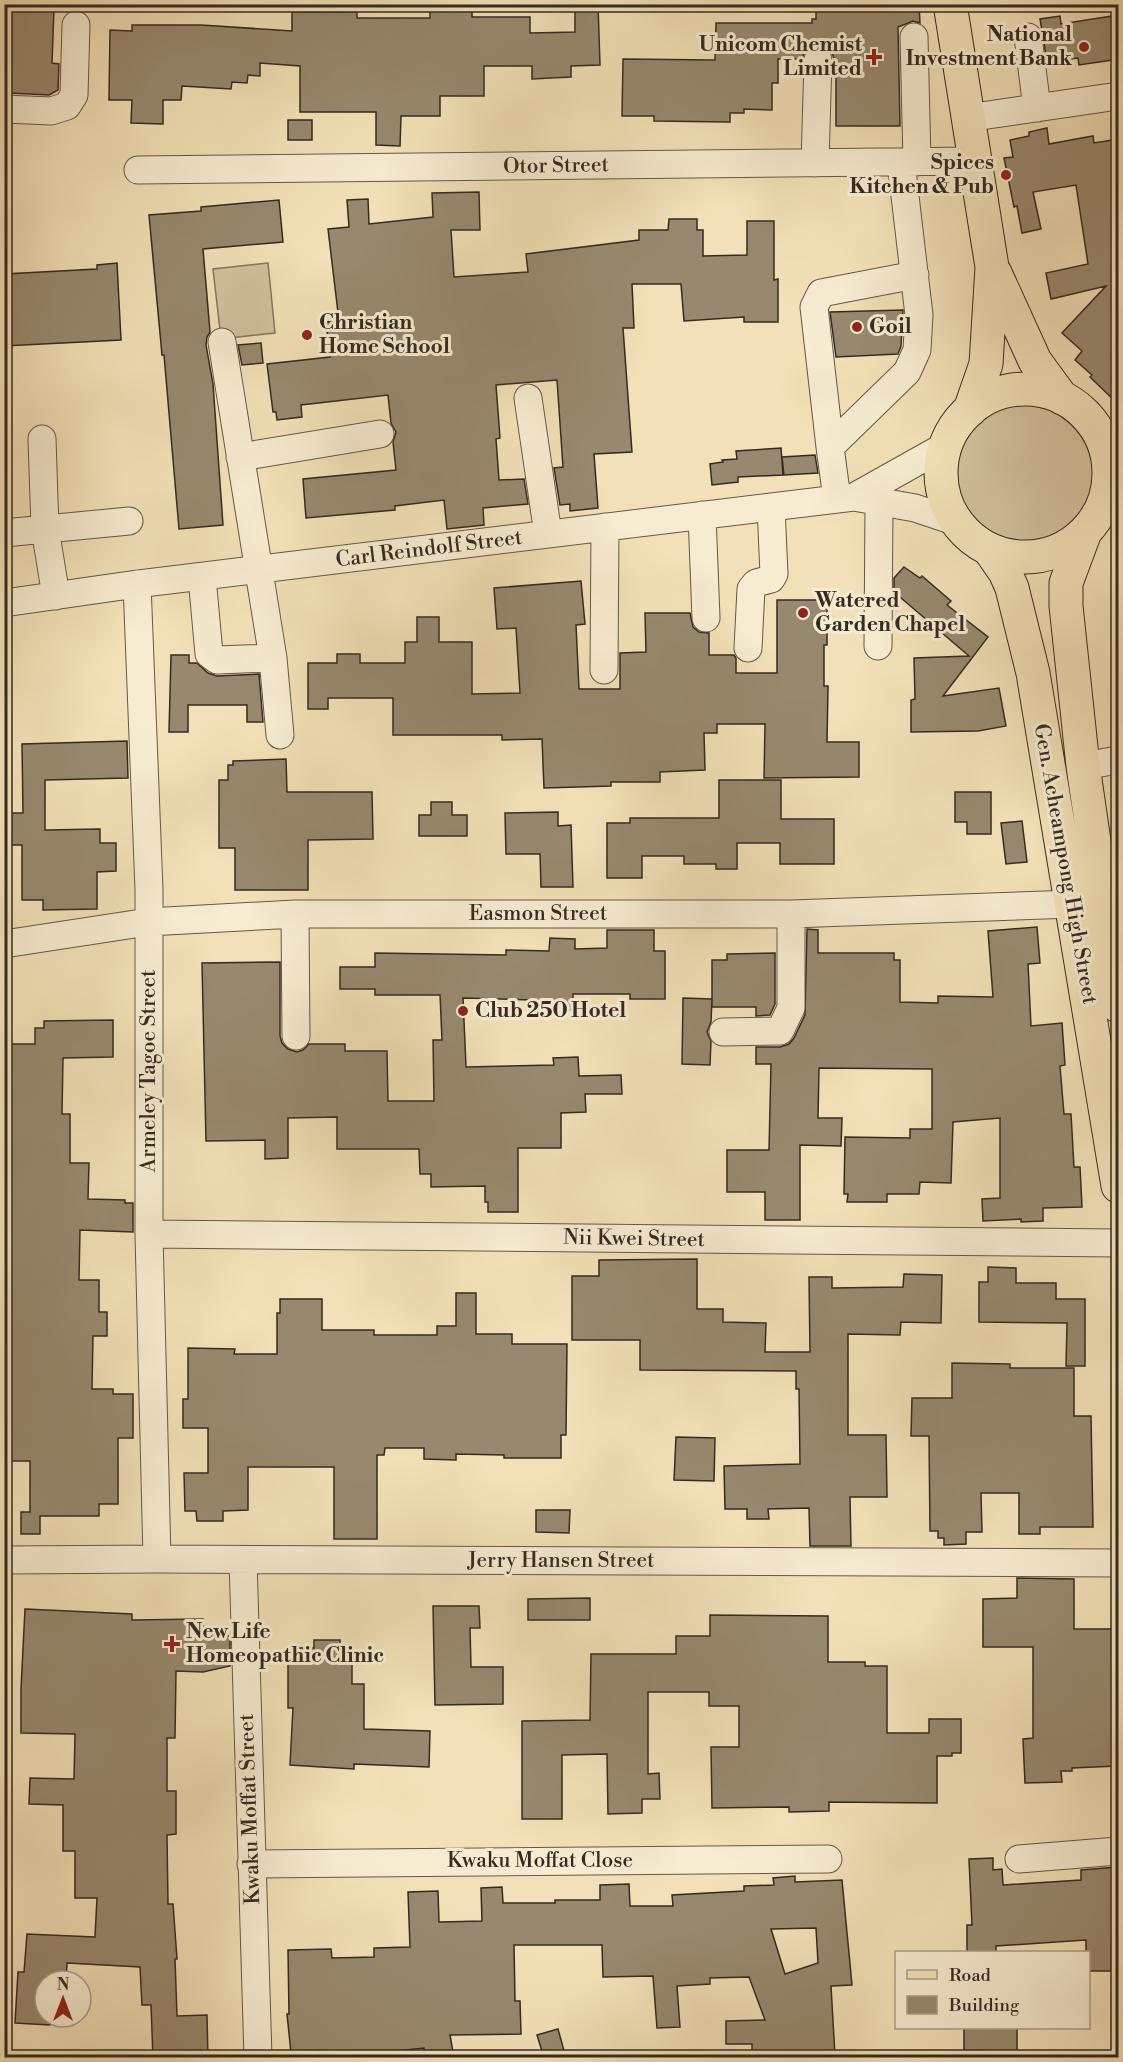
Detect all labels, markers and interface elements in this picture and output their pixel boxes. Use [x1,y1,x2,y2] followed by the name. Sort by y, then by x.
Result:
[906,22,1073,72] place label: National Investment Bank
[699,32,863,82] place label: Unicom Chemist Limited
[1077,40,1091,54] marker: National Investment Bank
[867,50,881,64] marker: Unicom Chemist Limited
[850,150,994,200] place label: Spices Kitchen & Pub
[503,152,610,180] street label: Otor Street
[999,168,1013,182] marker: Spices Kitchen & Pub
[319,310,450,360] place label: Christian Home School
[869,314,912,340] place label: Goil
[850,320,864,334] marker: Goil
[300,328,314,342] marker: Christian Home School
[334,525,524,573] street label: Carl Reindolf Street
[814,588,965,638] place label: Watered Garden Chapel
[796,606,810,620] marker: Watered Garden Chapel
[1028,722,1103,1007] street label: Gen. Acheampong High Street
[469,901,608,927] street label: Easmon Street
[136,969,162,1174] street label: Armeley Tagoe Street
[475,998,626,1024] place label: Club 250 Hotel
[456,1004,470,1018] marker: Club 250 Hotel
[563,1225,706,1253] street label: Nii Kwei Street
[466,1548,655,1574] street label: Jerry Hansen Street
[186,1619,384,1669] place label: New Life Homeopathic Clinic
[163,1635,181,1653] marker: New Life Homeopathic Clinic
[234,1713,266,1905] street label: Kwaku Moffat Street
[447,1848,633,1874] street label: Kwaku Moffat Close
[895,1951,1090,2029] legend
[949,1964,992,1987] text: Road
[33,1969,93,2029] north arrow
[57,1975,70,1995] text: N
[948,1994,1020,2017] text: Building

